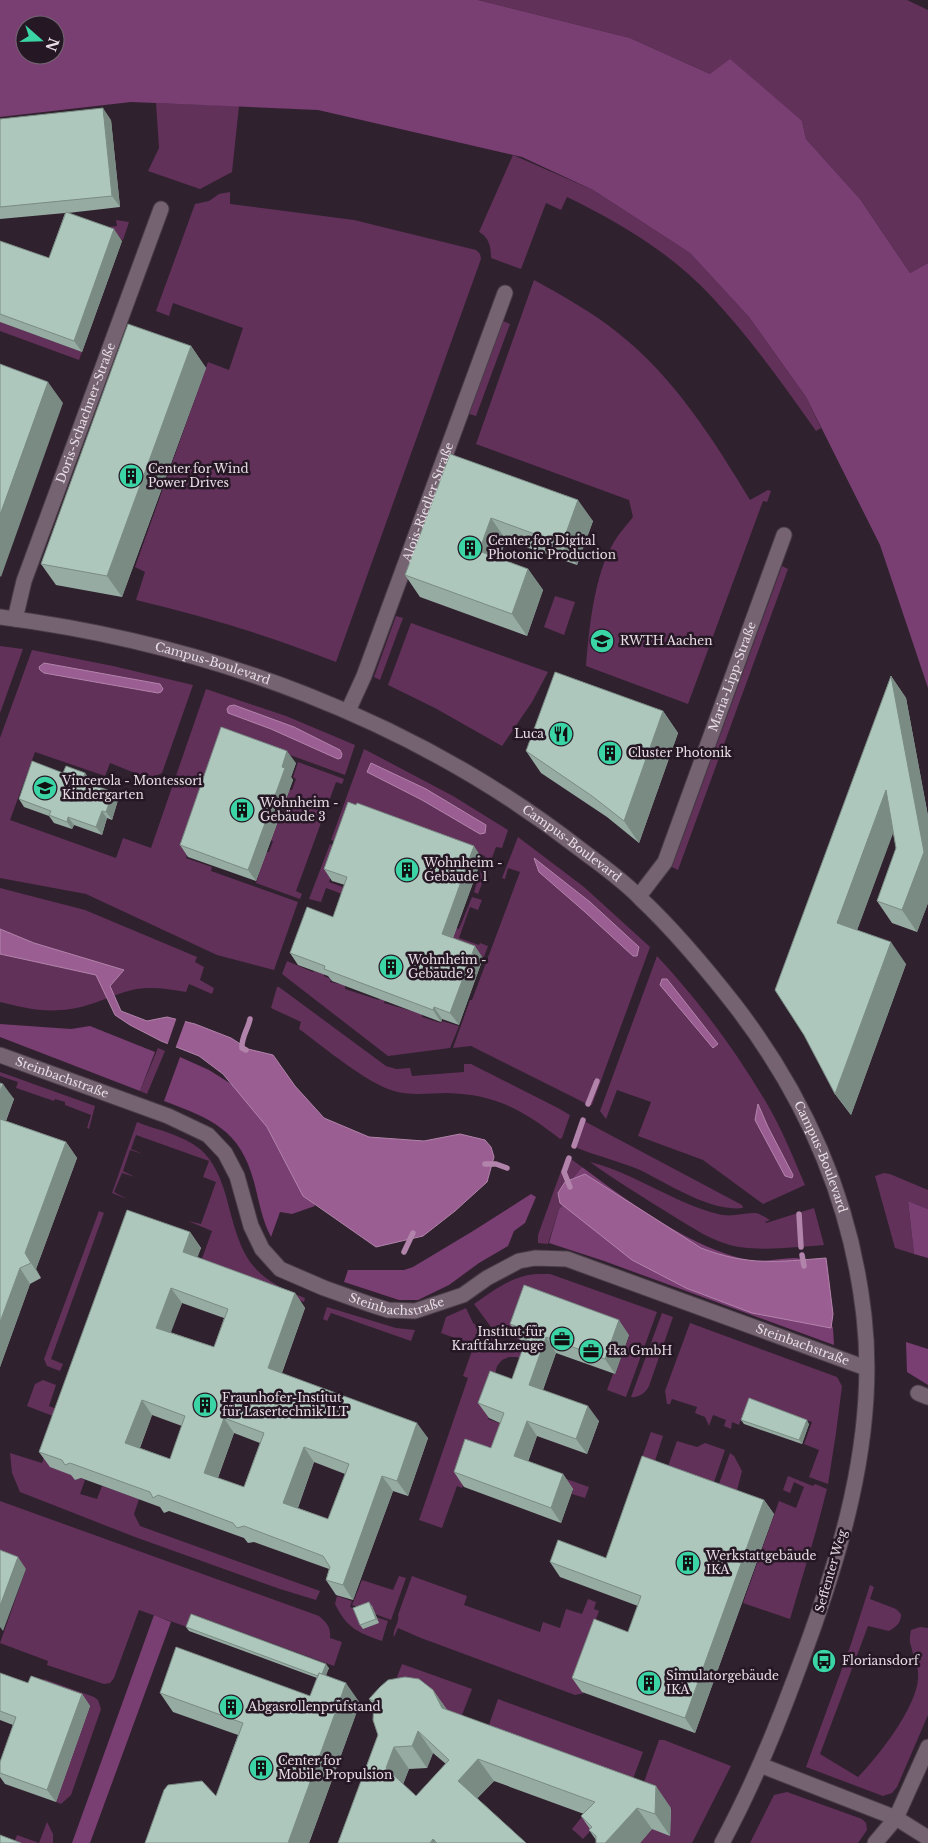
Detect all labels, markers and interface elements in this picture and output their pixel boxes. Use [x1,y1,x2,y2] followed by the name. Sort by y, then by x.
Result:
[15,15,65,65] north arrow
[42,35,63,54] text: N
[53,340,118,485] street label: Doris-Schachner-Straße
[398,440,456,564] street label: Alois-Riedler-Straße
[148,461,249,490] place label: Center for Wind Power Drives
[118,463,144,489] building icon: Center for Wind Power Drives
[488,533,616,562] place label: Center for Digital Photonic Production
[457,535,483,561] building icon: Center for Digital Photonic Production
[705,619,759,734] street label: Maria-Lipp-Straße
[589,628,615,654] school or university icon: RWTH Aachen
[620,633,713,648] place label: RWTH Aachen
[154,639,272,688] street label: Campus-Boulevard
[548,721,574,747] restaurant icon: Luca
[514,726,544,741] place label: Luca
[597,740,623,766] building icon: Cluster Photonik
[628,745,732,760] place label: Cluster Photonik
[61,773,202,802] place label: Vincerola - Montessori Kindergarten
[32,775,58,801] school or university icon: Vincerola - Montessori Kindergarten
[259,795,339,824] place label: Wohnheim - Gebäude 3
[229,797,255,823] building icon: Wohnheim - Gebäude 3
[519,801,625,885] street label: Campus-Boulevard
[423,855,503,884] place label: Wohnheim - Gebäude 1
[394,857,420,883] building icon: Wohnheim - Gebäude 1
[407,952,487,981] place label: Wohnheim - Gebäude 2
[378,954,404,980] building icon: Wohnheim - Gebäude 2
[13,1053,111,1101] street label: Steinbachstraße
[791,1098,851,1214] street label: Campus-Boulevard
[347,1289,446,1318] street label: Steinbachstraße
[754,1321,852,1368] street label: Steinbachstraße
[452,1324,544,1353] place label: Institut für Kraftfahrzeuge
[549,1326,575,1352] office icon: Institut für Kraftfahrzeuge
[578,1338,604,1364] office icon: fka GmbH
[608,1343,672,1358] place label: fka GmbH
[222,1390,349,1419] place label: Fraunhofer-Institut für Lasertechnik ILT
[192,1392,218,1418] building icon: Fraunhofer-Institut für Lasertechnik ILT
[812,1527,850,1614] street label: Seffenter Weg
[705,1548,817,1577] place label: Werkstattgebäude IKA
[675,1550,701,1576] building icon: Werkstattgebäude IKA
[811,1648,837,1674] bus stop icon: Floriansdorf
[842,1653,921,1668] place label: Floriansdorf
[666,1668,779,1697] place label: Simulatorgebäude IKA
[636,1670,662,1696] building icon: Simulatorgebäude IKA
[218,1694,244,1720] building icon: Abgasrollenprüfstand
[247,1699,381,1714] place label: Abgasrollenprüfstand
[278,1753,392,1782] place label: Center for Mobile Propulsion
[248,1755,274,1781] building icon: Center for Mobile Propulsion

